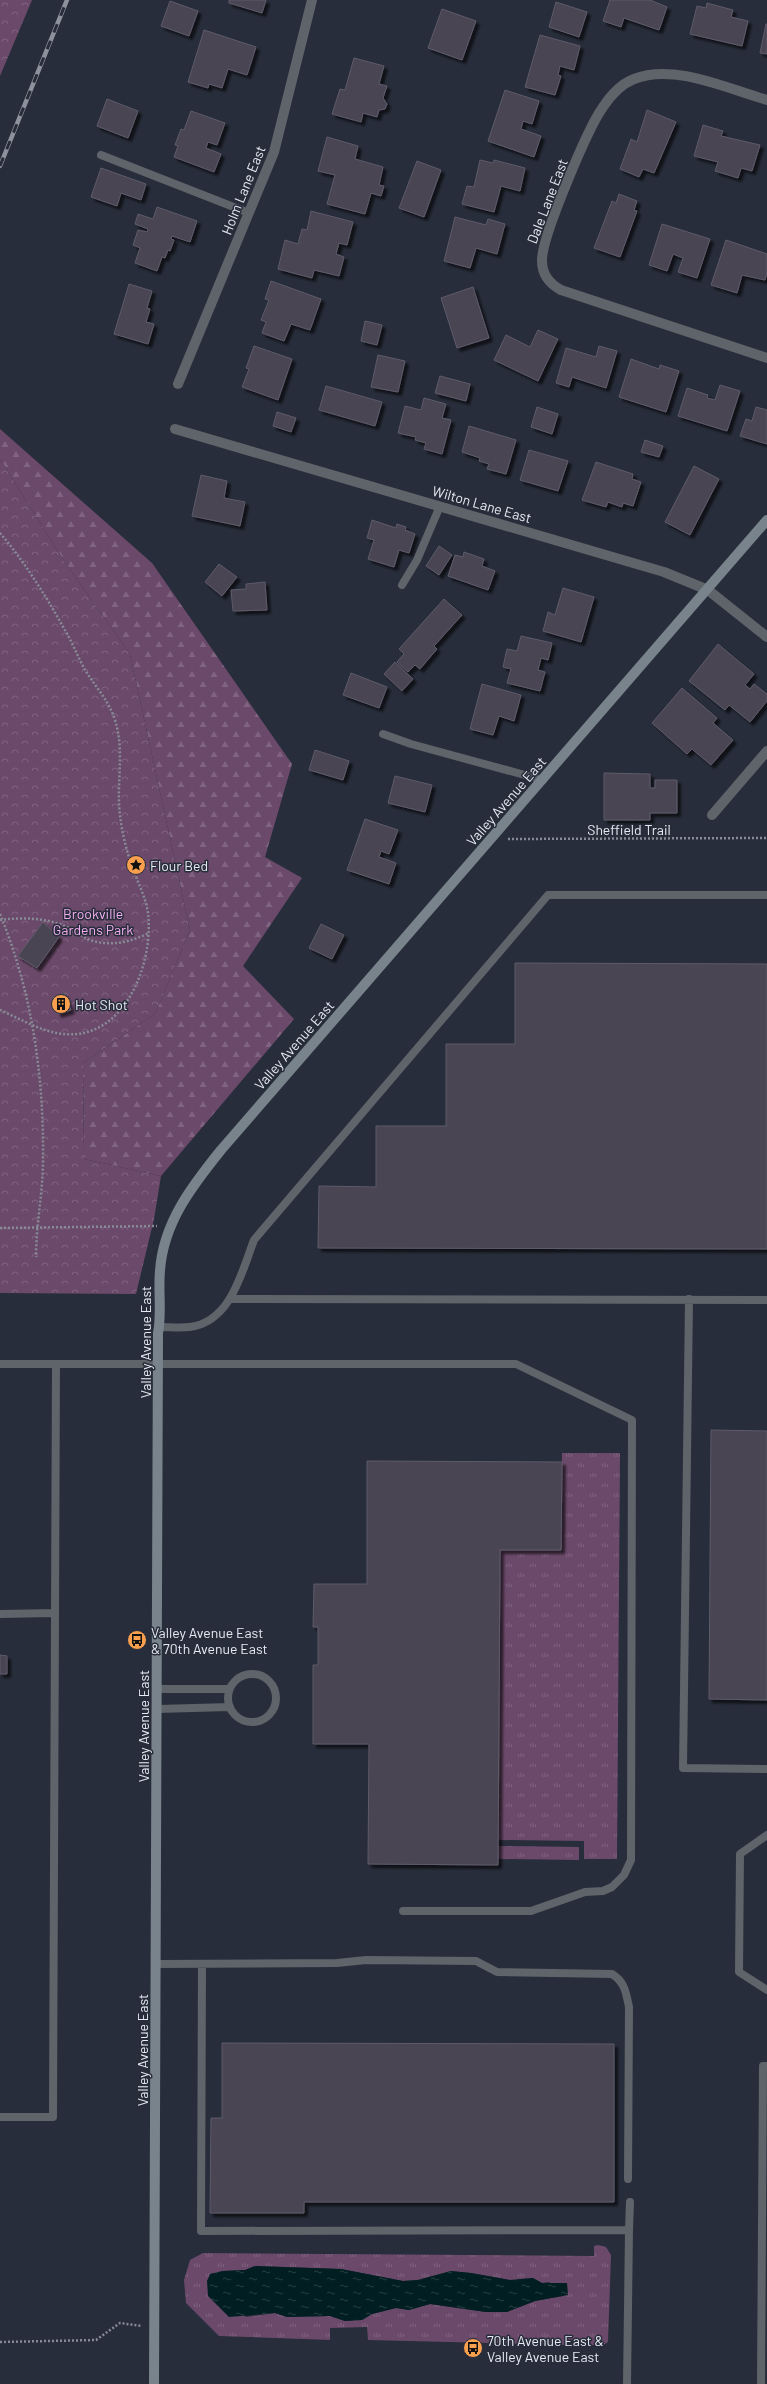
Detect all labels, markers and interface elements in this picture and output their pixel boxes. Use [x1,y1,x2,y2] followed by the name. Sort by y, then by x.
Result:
[217,143,269,237] street label: Holm Lane East
[523,156,571,246] street label: Dale Lane East
[431,482,533,526] street label: Wilton Lane East
[463,753,549,849] street label: Valley Avenue East
[587,821,671,838] street label: Sheffield Trail
[125,854,147,876] place icon: Flour Bed
[150,857,208,874] place label: Flour Bed
[53,905,133,938] park label: Brookville Gardens Park
[50,993,72,1015] building icon: Hot Shot
[75,996,128,1013] place label: Hot Shot
[251,997,337,1093] street label: Valley Avenue East
[137,1286,154,1398] street label: Valley Avenue East
[151,1624,268,1657] place label: Valley Avenue East & 70th Avenue East
[126,1629,148,1651] bus stop icon: Valley Avenue East & 70th Avenue East
[135,1670,152,1782] street label: Valley Avenue East
[134,1994,151,2106] street label: Valley Avenue East
[487,2332,604,2365] place label: 70th Avenue East & Valley Avenue East
[462,2337,484,2359] bus stop icon: 70th Avenue East & Valley Avenue East

